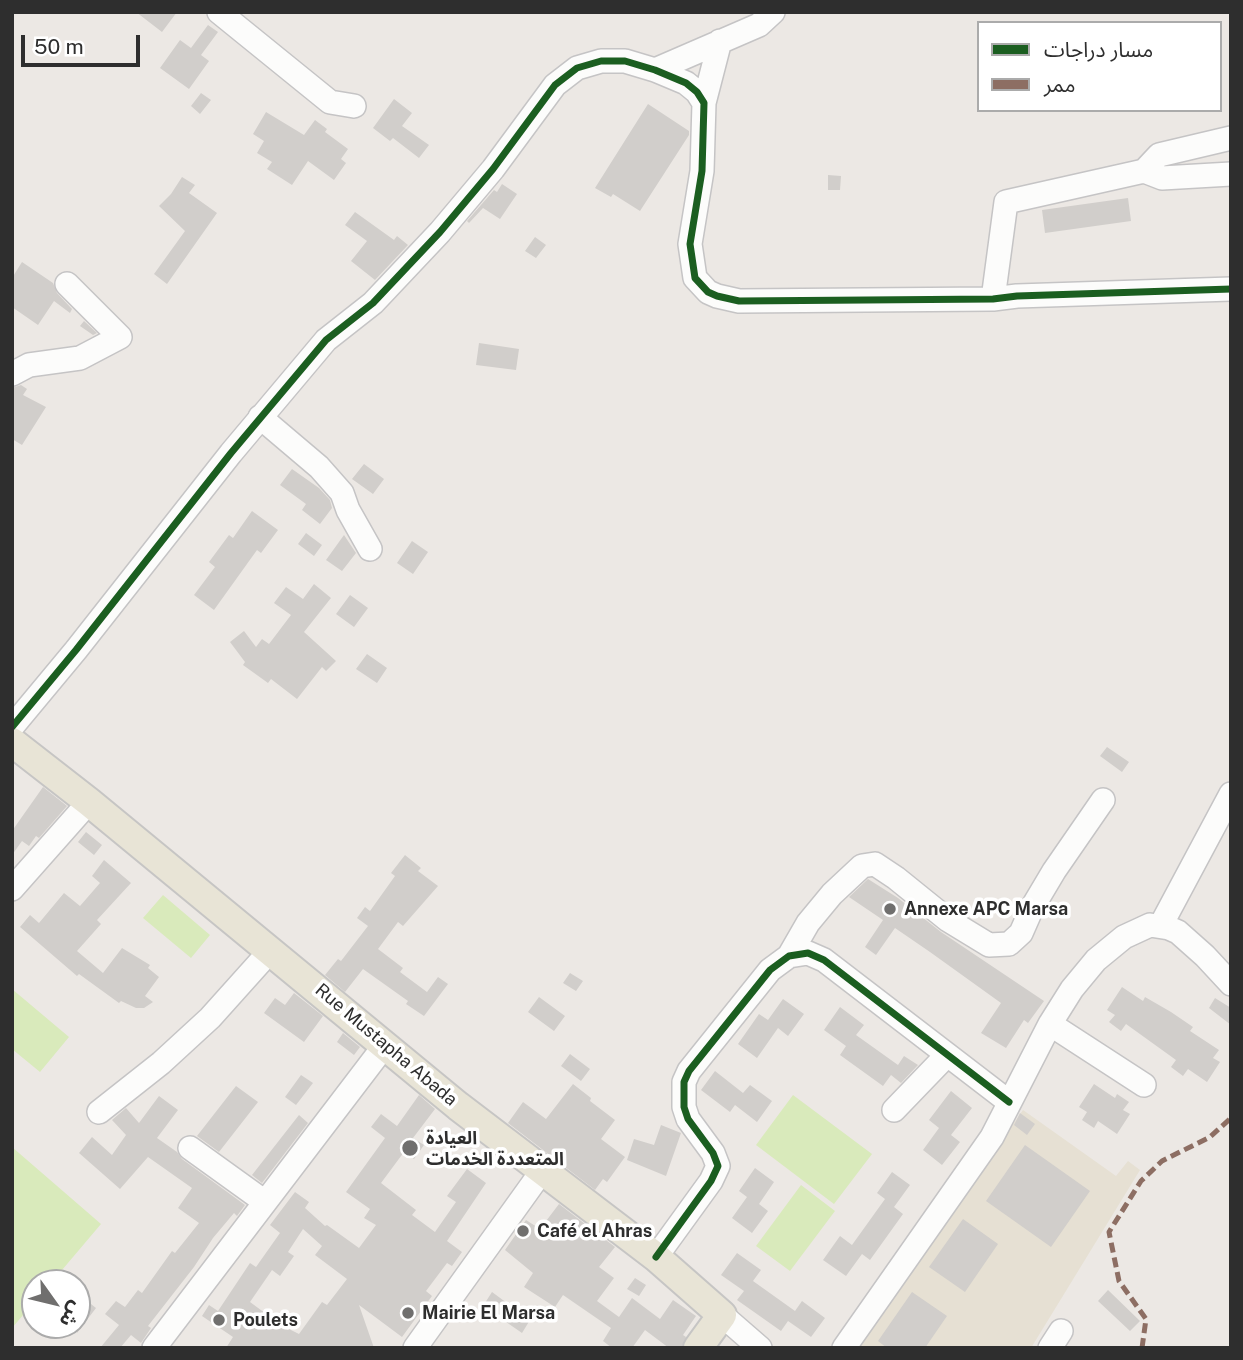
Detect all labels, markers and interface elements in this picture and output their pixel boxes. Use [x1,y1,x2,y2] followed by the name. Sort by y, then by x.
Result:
[24,21,144,65] scale bar
[977,21,1222,112] legend
[34,34,84,59] text: 50 m
[1044,37,1153,62] text: مسار دراجات
[1044,72,1075,97] text: ممر
[904,898,1068,920] place label: Annexe APC Marsa
[882,901,898,917] marker: Annexe APC Marsa
[311,979,461,1111] street label: Rue Mustapha Abada
[426,1127,564,1170] place label: العيادة المتعددة الخدمات
[400,1138,420,1158] marker: العيادة المتعددة الخدمات
[537,1220,652,1242] place label: Café el Ahras
[515,1223,531,1239] marker: Café el Ahras
[21,1269,91,1339] north arrow
[55,1298,88,1332] text: ش
[422,1302,555,1324] place label: Mairie El Marsa
[400,1305,416,1321] marker: Mairie El Marsa
[233,1309,298,1331] place label: Poulets
[211,1312,227,1328] marker: Poulets

